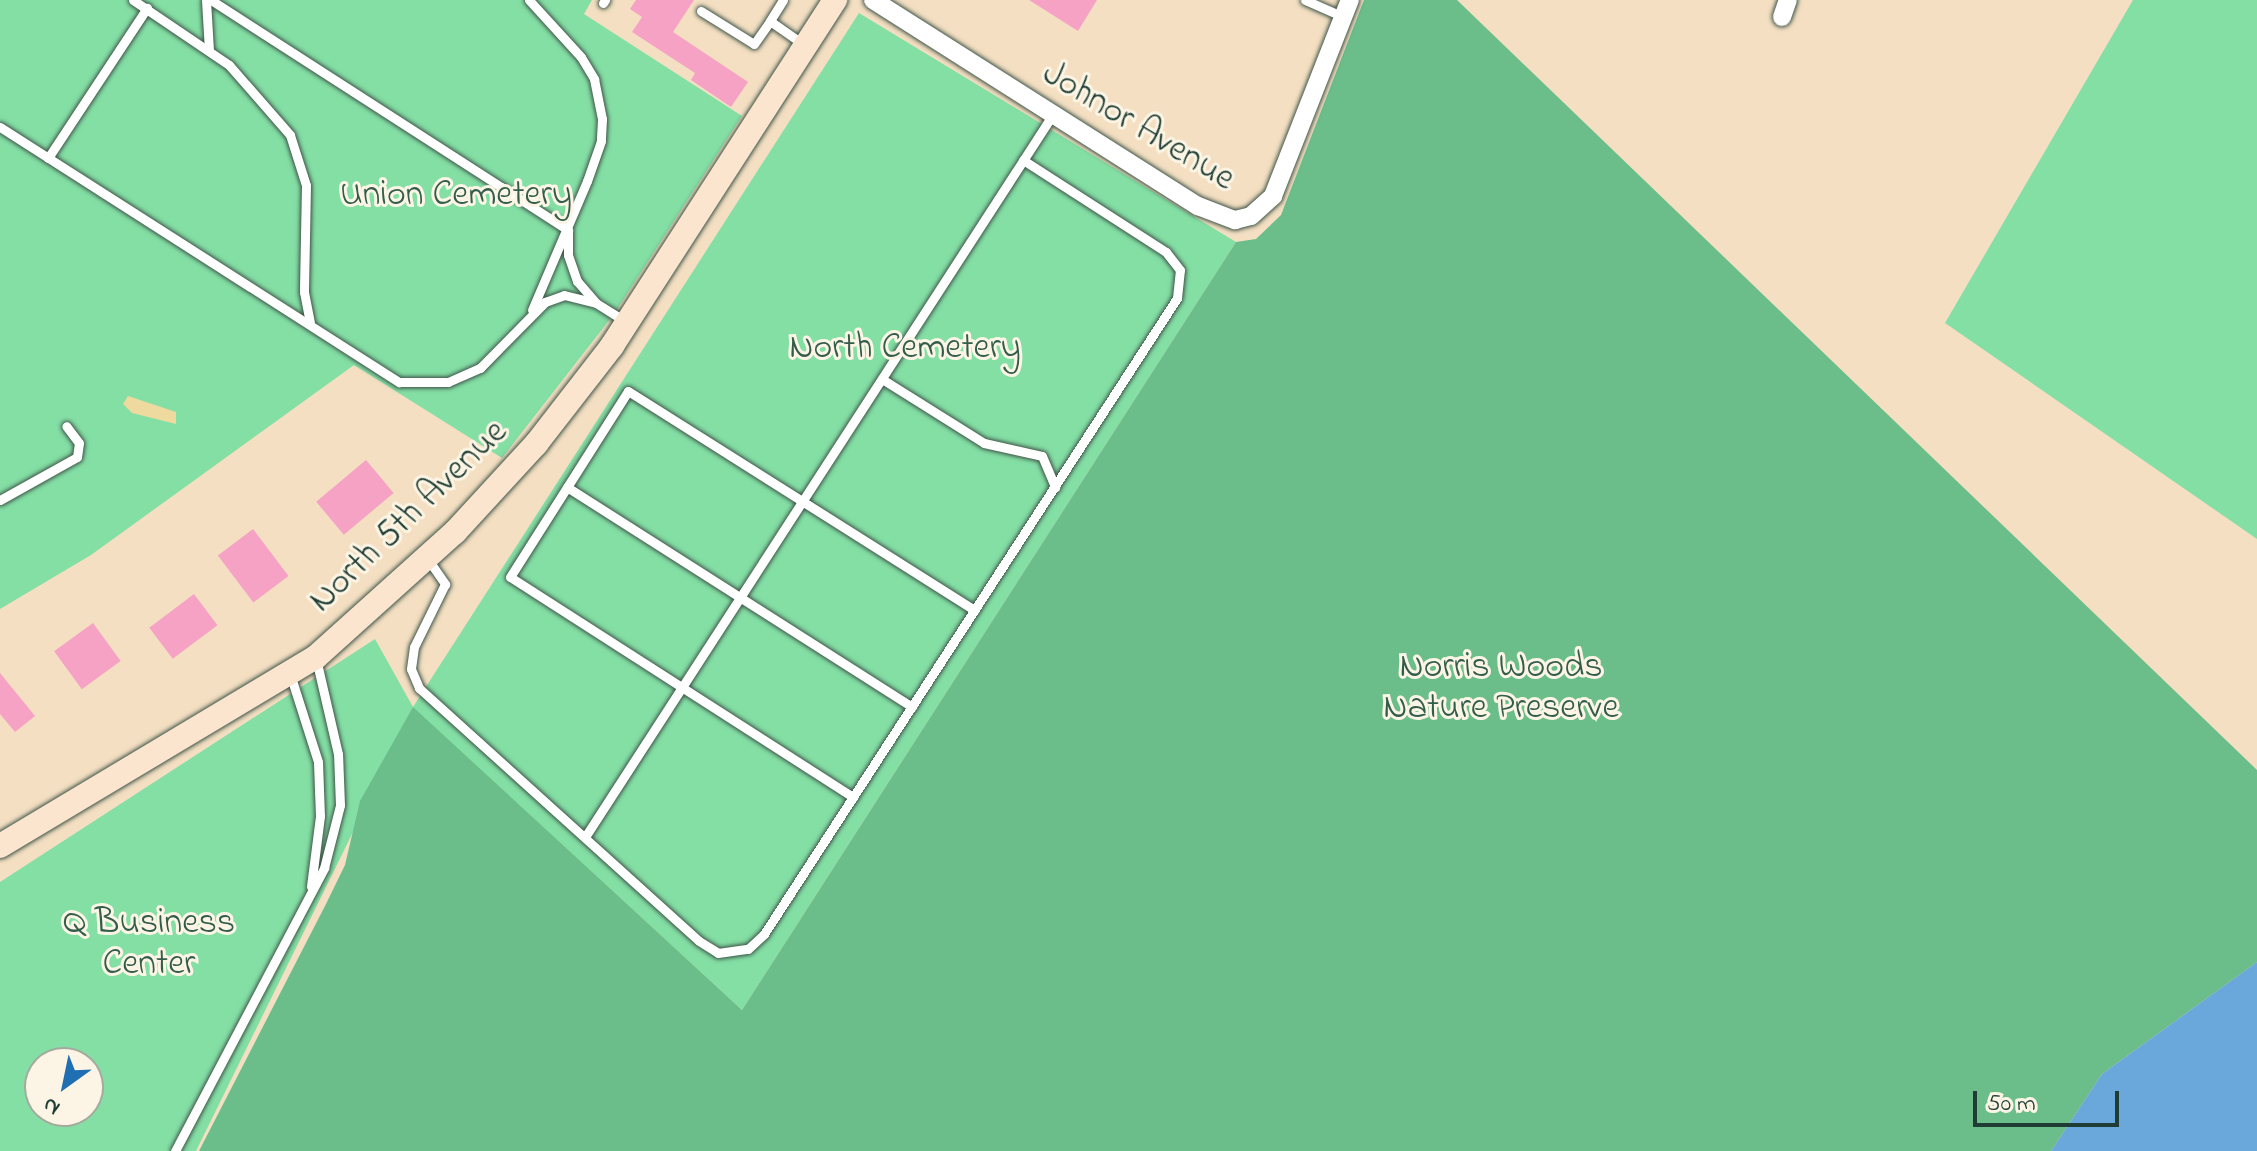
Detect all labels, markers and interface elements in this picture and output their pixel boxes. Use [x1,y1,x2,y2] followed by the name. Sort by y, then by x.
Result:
[1034,53,1242,201] street label: Johnor Avenue
[340,174,572,218] park label: Union Cemetery
[789,327,1021,371] park label: North Cemetery
[301,412,517,622] street label: North 5th Avenue
[1383,645,1619,730] park label: Norris Woods Nature Preserve
[63,901,235,986] park label: Q Business Center
[24,1047,104,1127] north arrow
[1977,1075,2123,1125] scale bar
[1987,1087,2036,1122] text: 50 m
[37,1088,67,1123] text: N

